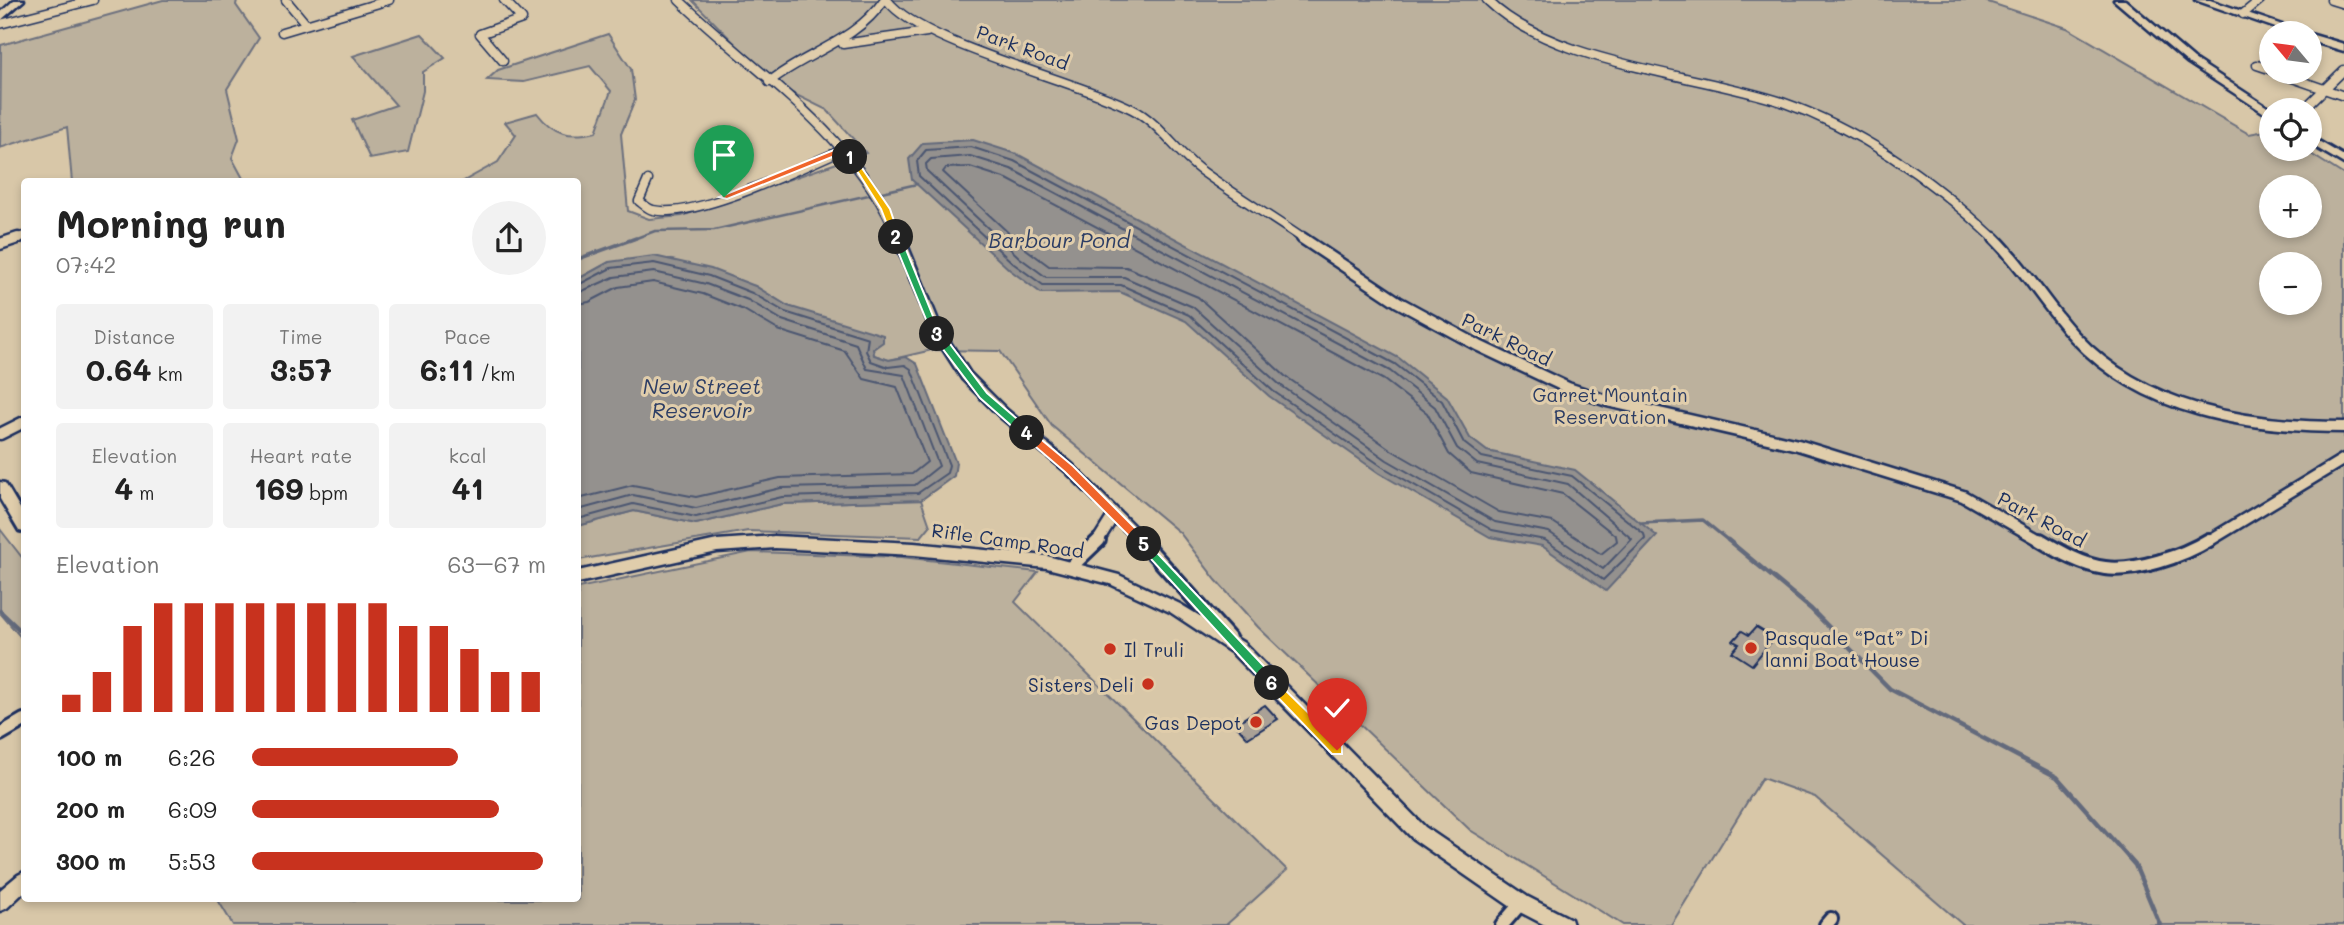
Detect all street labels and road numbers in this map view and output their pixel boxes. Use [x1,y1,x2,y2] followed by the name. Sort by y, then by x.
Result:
[973,19,1073,75] street label: Park Road
[1458,307,1556,371] street label: Park Road
[1994,485,2090,553] street label: Park Road
[930,517,1086,563] street label: Rifle Camp Road

